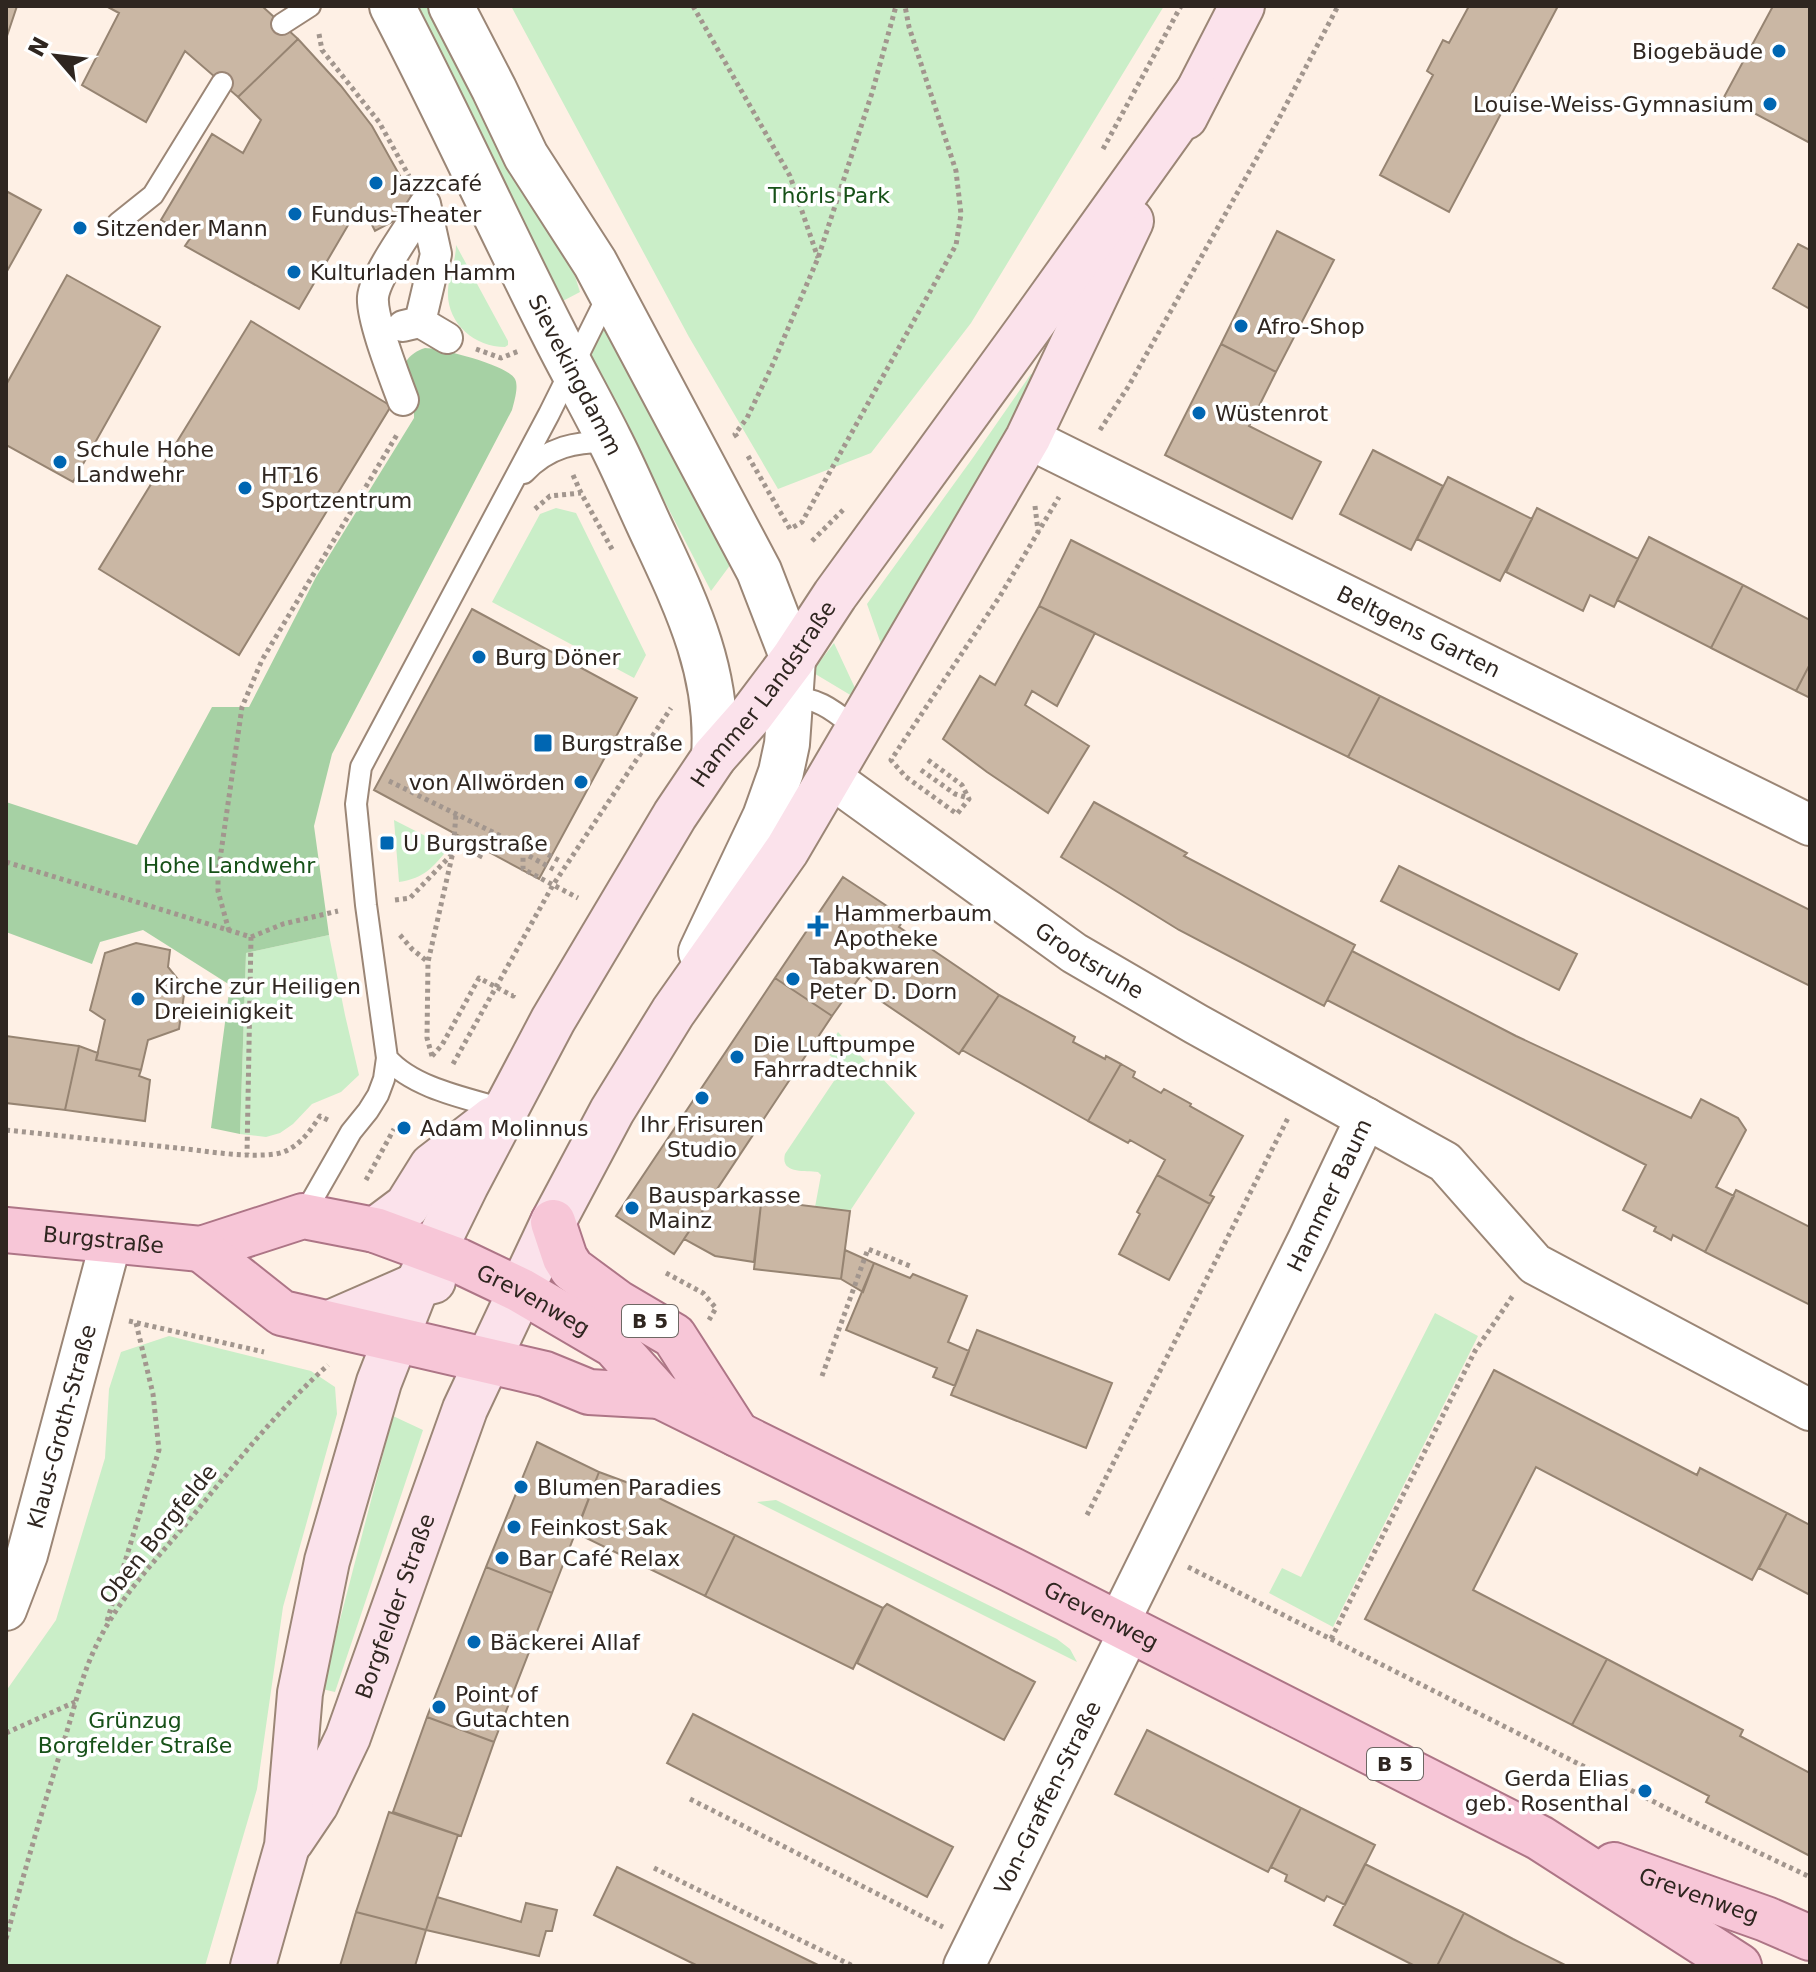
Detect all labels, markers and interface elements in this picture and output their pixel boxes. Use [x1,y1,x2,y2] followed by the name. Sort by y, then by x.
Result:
[16,16,96,96] north arrow
[23,33,54,61] text: N
[1632,39,1763,64] place label: Biogebäude
[1770,42,1788,60] marker: Biogebäude
[1473,92,1754,117] place label: Louise-Weiss-Gymnasium
[1761,95,1779,113] marker: Louise-Weiss-Gymnasium
[390,171,482,196] place label: Jazzcafé
[367,174,385,192] marker: Jazzcafé
[767,183,890,208] park label: Thörls Park
[311,202,482,227] place label: Fundus-Theater
[286,205,304,223] marker: Fundus-Theater
[96,216,268,241] place label: Sitzender Mann
[71,219,89,237] marker: Sitzender Mann
[310,260,516,285] place label: Kulturladen Hamm
[285,263,303,281] marker: Kulturladen Hamm
[524,290,628,459] street label: Sievekingdamm
[1257,314,1365,339] place label: Afro-Shop
[1232,317,1250,335] marker: Afro-Shop
[1215,401,1329,426] place label: Wüstenrot
[1190,404,1208,422] marker: Wüstenrot
[76,437,214,487] place label: Schule Hohe Landwehr
[51,453,69,471] marker: Schule Hohe Landwehr
[261,463,412,513] place label: HT16 Sportzentrum
[236,479,254,497] marker: HT16 Sportzentrum
[1333,580,1505,682] street label: Beltgens Garten
[685,596,840,791] street label: Hammer Landstraße
[495,645,622,670] place label: Burg Döner
[470,648,488,666] marker: Burg Döner
[561,731,683,756] place label: Burgstraße
[532,732,554,754] marker: Burgstraße
[409,770,565,795] place label: von Allwörden
[572,773,590,791] marker: von Allwörden
[403,831,548,856] place label: U Burgstraße
[378,834,396,852] marker: U Burgstraße
[143,853,316,878] park label: Hohe Landwehr
[834,901,992,951] place label: Hammerbaum Apotheke
[809,917,827,935] marker: Hammerbaum Apotheke
[1031,917,1148,1003] street label: Grootsruhe
[808,954,957,1004] place label: Tabakwaren Peter D. Dorn
[784,970,802,988] marker: Tabakwaren Peter D. Dorn
[154,974,361,1024] place label: Kirche zur Heiligen Dreieinigkeit
[129,990,147,1008] marker: Kirche zur Heiligen Dreieinigkeit
[753,1032,917,1082] place label: Die Luftpumpe Fahrradtechnik
[728,1048,746,1066] marker: Die Luftpumpe Fahrradtechnik
[693,1089,711,1107] marker: Ihr Frisuren Studio
[640,1112,764,1162] place label: Ihr Frisuren Studio
[1282,1115,1376,1276] street label: Hammer Baum
[420,1116,589,1141] place label: Adam Molinnus
[395,1119,413,1137] marker: Adam Molinnus
[648,1183,801,1233] place label: Bausparkasse Mainz
[623,1199,641,1217] marker: Bausparkasse Mainz
[42,1221,165,1258] street label: Burgstraße
[473,1259,595,1341] street label: Grevenweg
[622,1305,678,1337] road number: B 5
[22,1322,101,1531] street label: Klaus-Groth-Straße
[94,1459,222,1609] street label: Oben Borgfelde
[537,1475,721,1500] place label: Blumen Paradies
[512,1478,530,1496] marker: Blumen Paradies
[350,1510,439,1702] street label: Borgfelder Straße
[530,1515,668,1540] place label: Feinkost Sak
[505,1518,523,1536] marker: Feinkost Sak
[518,1546,680,1571] place label: Bar Café Relax
[493,1549,511,1567] marker: Bar Café Relax
[1040,1576,1163,1655] street label: Grevenweg
[490,1630,641,1655] place label: Bäckerei Allaf
[465,1633,483,1651] marker: Bäckerei Allaf
[455,1682,570,1732] place label: Point of Gutachten
[989,1697,1105,1898] street label: Von-Graffen-Straße
[430,1698,448,1716] marker: Point of Gutachten
[38,1708,232,1758] park label: Grünzug Borgfelder Straße
[1367,1748,1423,1780] road number: B 5
[1465,1766,1629,1816] place label: Gerda Elias geb. Rosenthal
[1636,1782,1654,1800] marker: Gerda Elias geb. Rosenthal
[1636,1862,1762,1928] street label: Grevenweg

